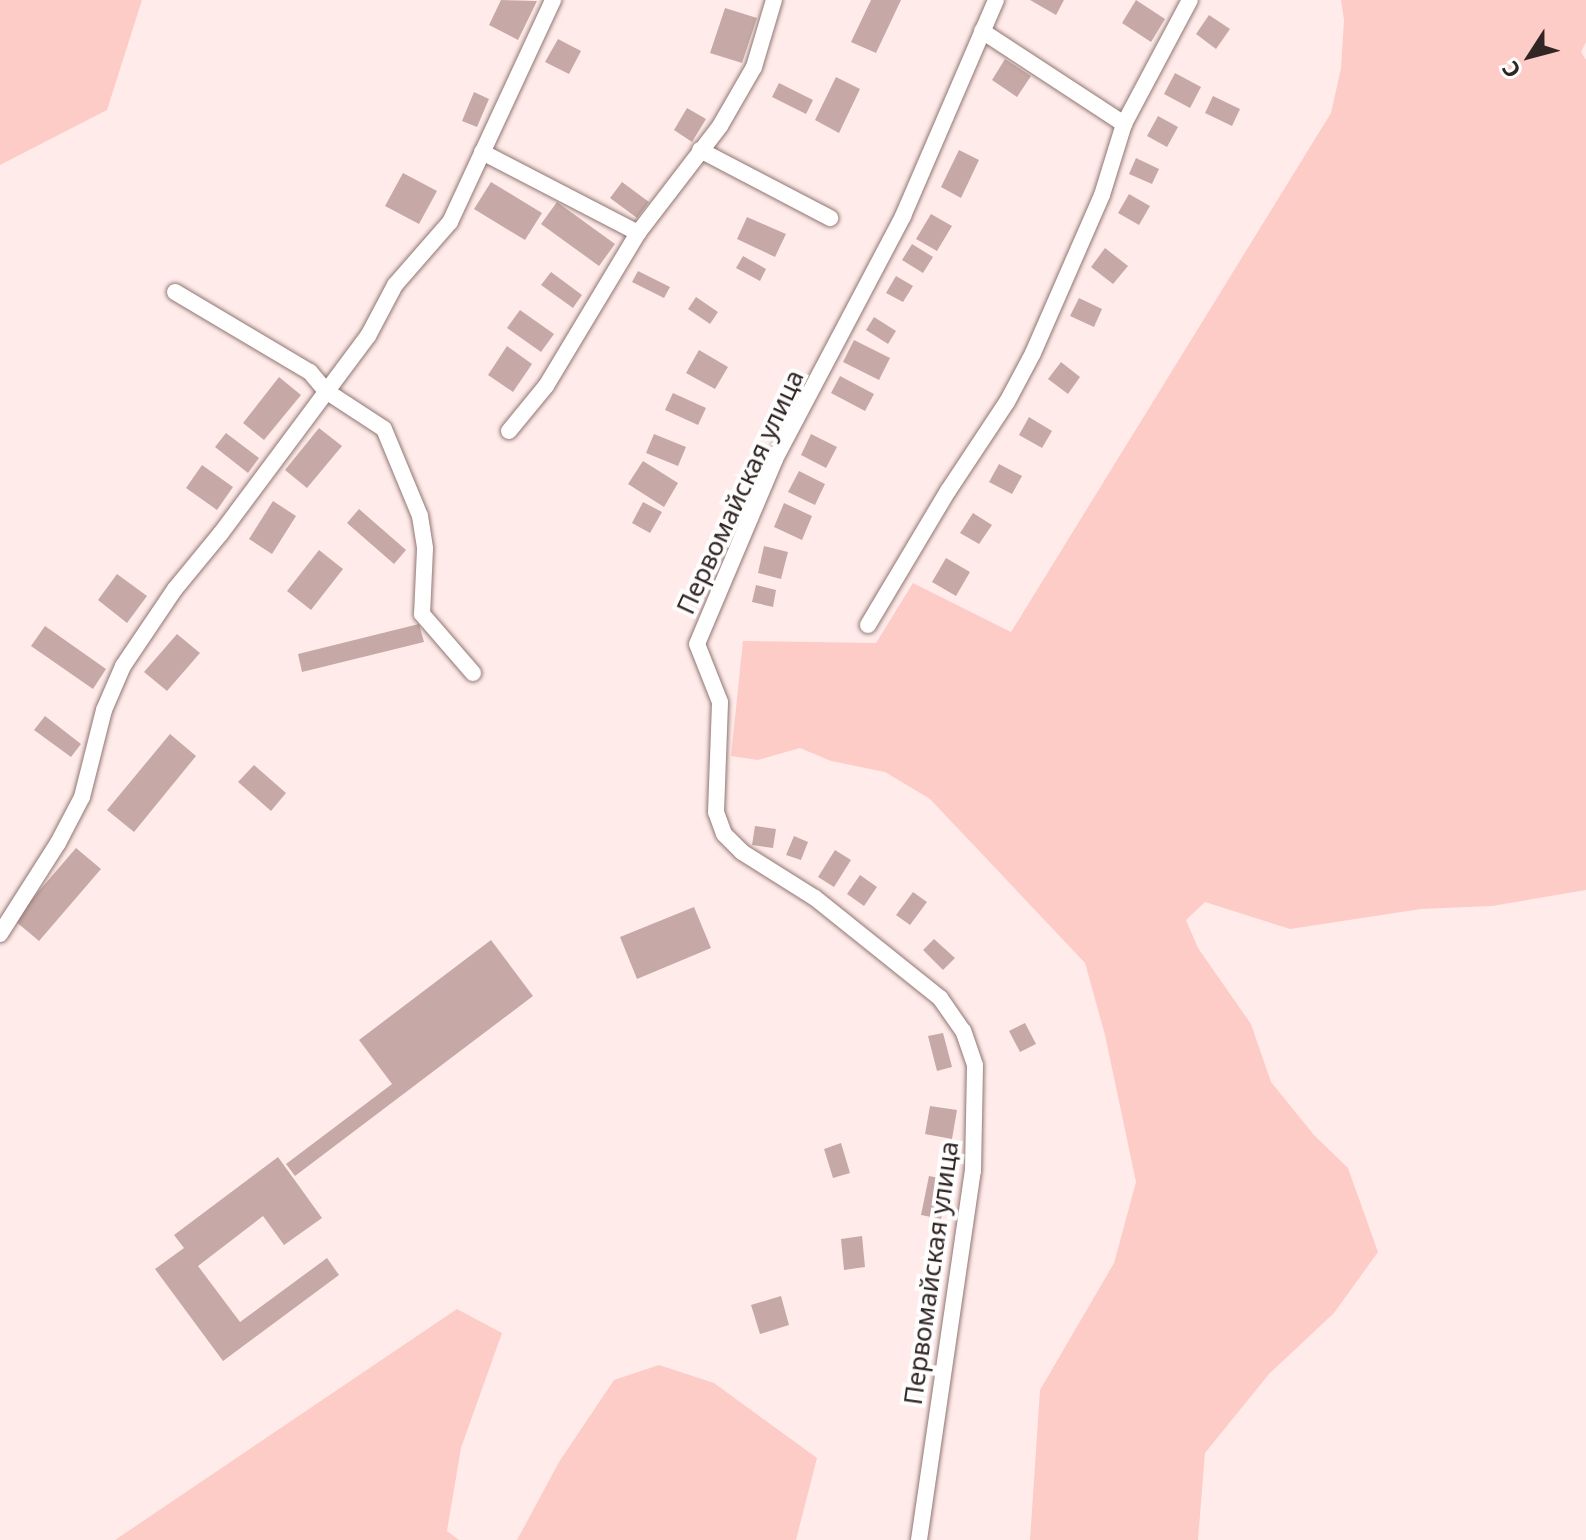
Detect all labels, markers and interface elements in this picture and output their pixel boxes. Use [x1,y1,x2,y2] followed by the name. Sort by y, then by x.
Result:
[1490,16,1570,96] north arrow
[1494,56,1527,85] text: С
[670,365,810,619] street label: Первомайская улица
[897,1139,965,1407] street label: Первомайская улица

